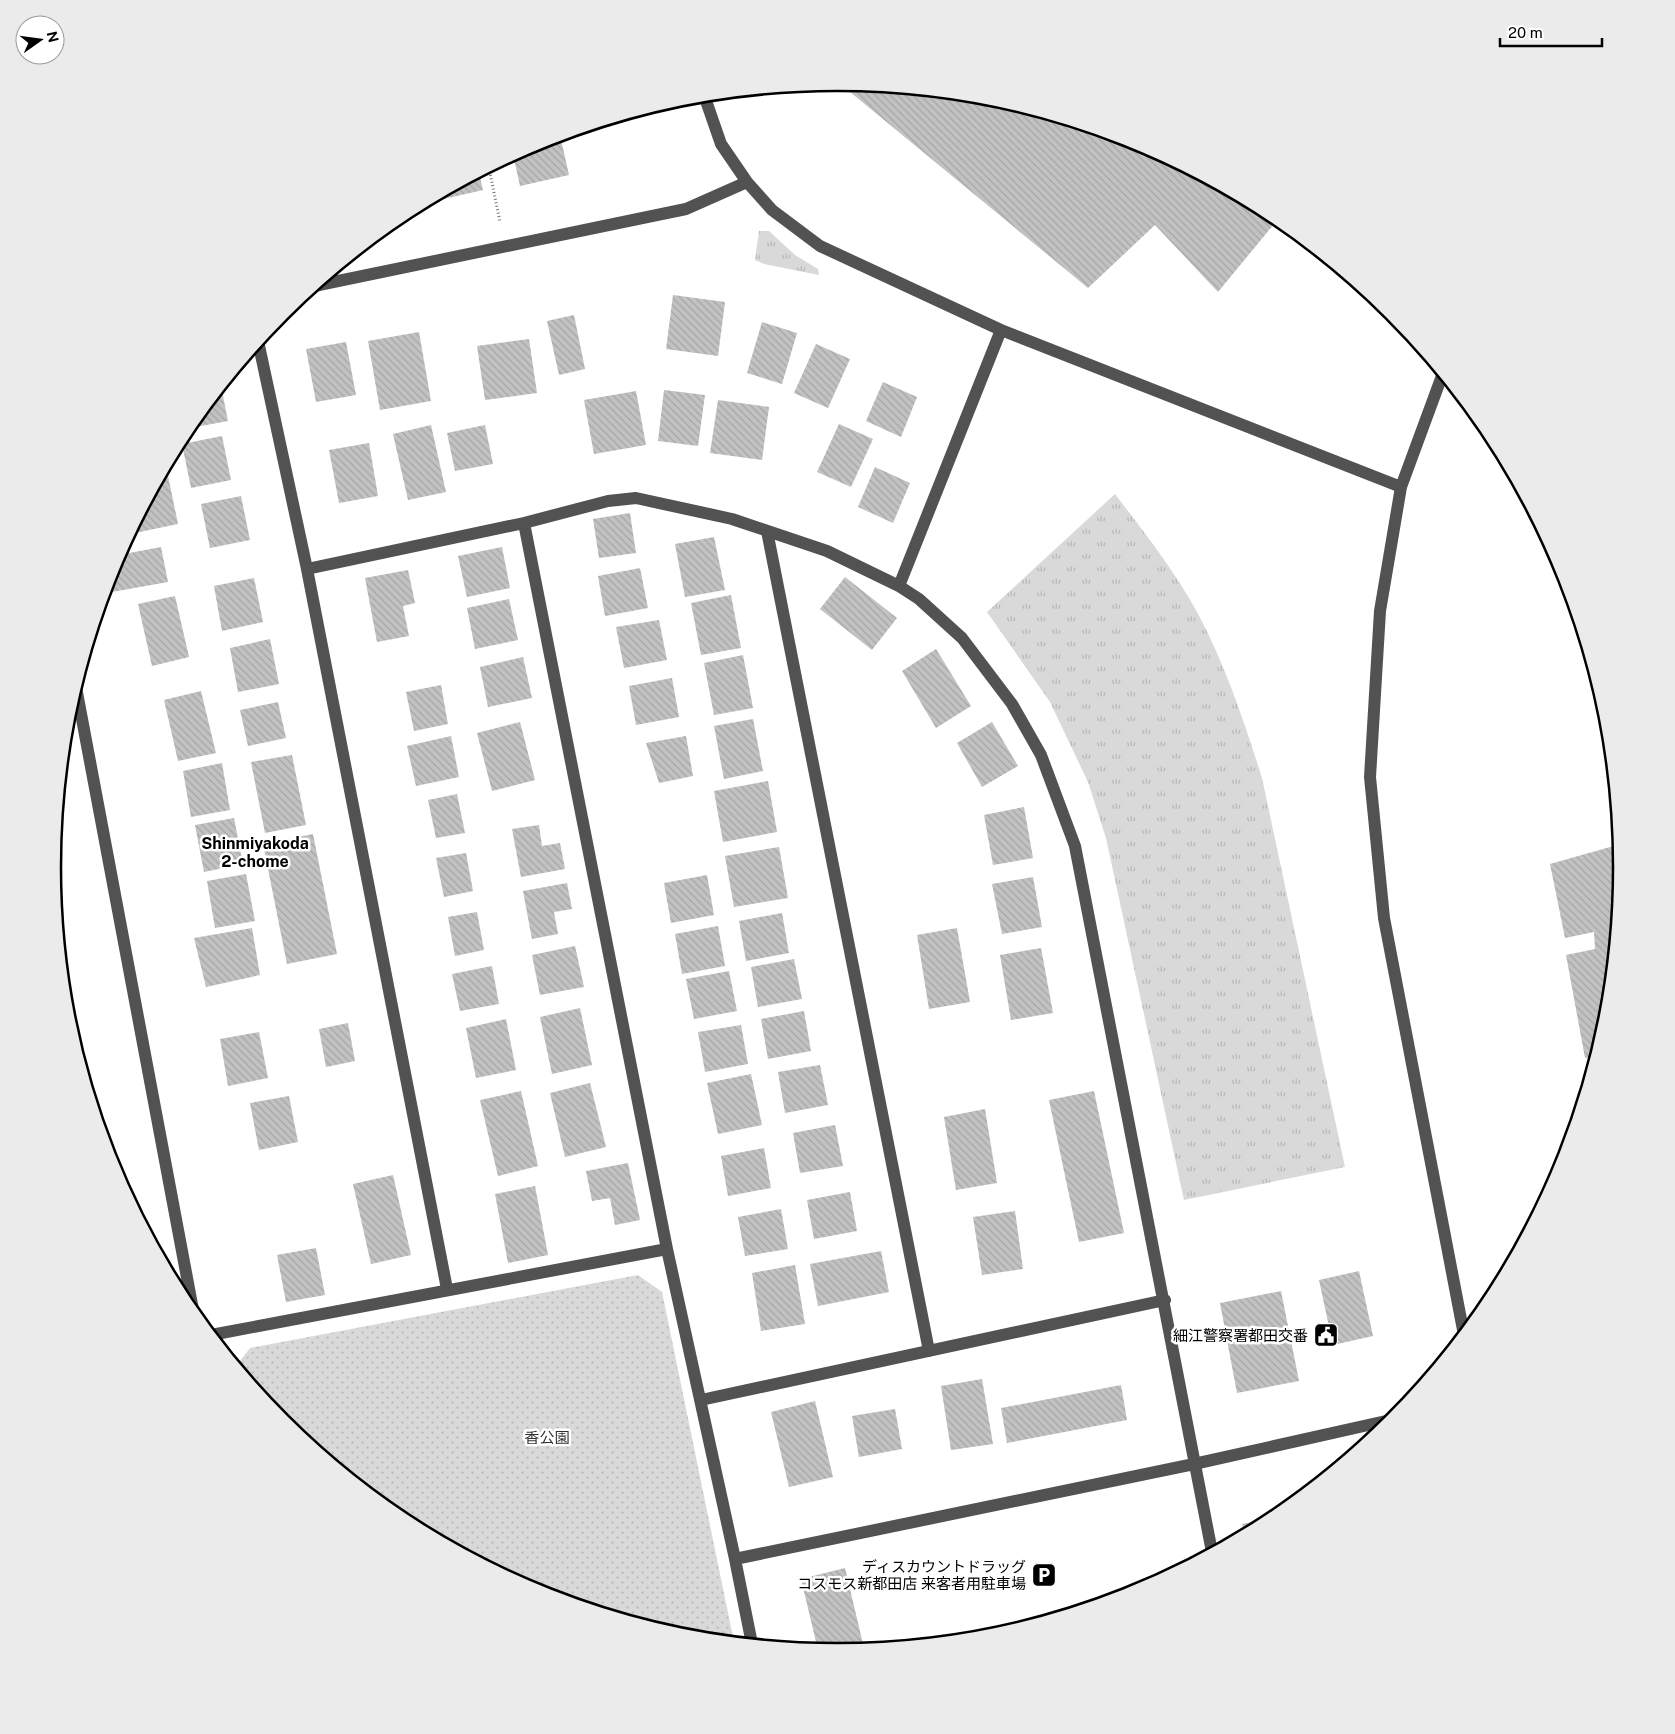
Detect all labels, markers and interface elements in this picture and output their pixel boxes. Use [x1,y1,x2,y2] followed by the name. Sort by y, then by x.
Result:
[15,15,65,65] north arrow
[1500,15,1602,47] scale bar
[1508,24,1543,41] text: 20 m
[44,30,62,44] text: N
[201,834,309,871] district label: Shinmiyakoda 2-chome
[1313,1322,1339,1348] public building icon: 細江警察署都田交番
[1173,1327,1308,1344] place label: 細江警察署都田交番
[524,1429,570,1446] park label: 香公園
[797,1558,1026,1592] place label: ディスカウントドラッグ コスモス新都田店 来客者用駐車場
[1031,1562,1057,1588] parking icon: ディスカウントドラッグ コスモス新都田店 来客者用駐車場

